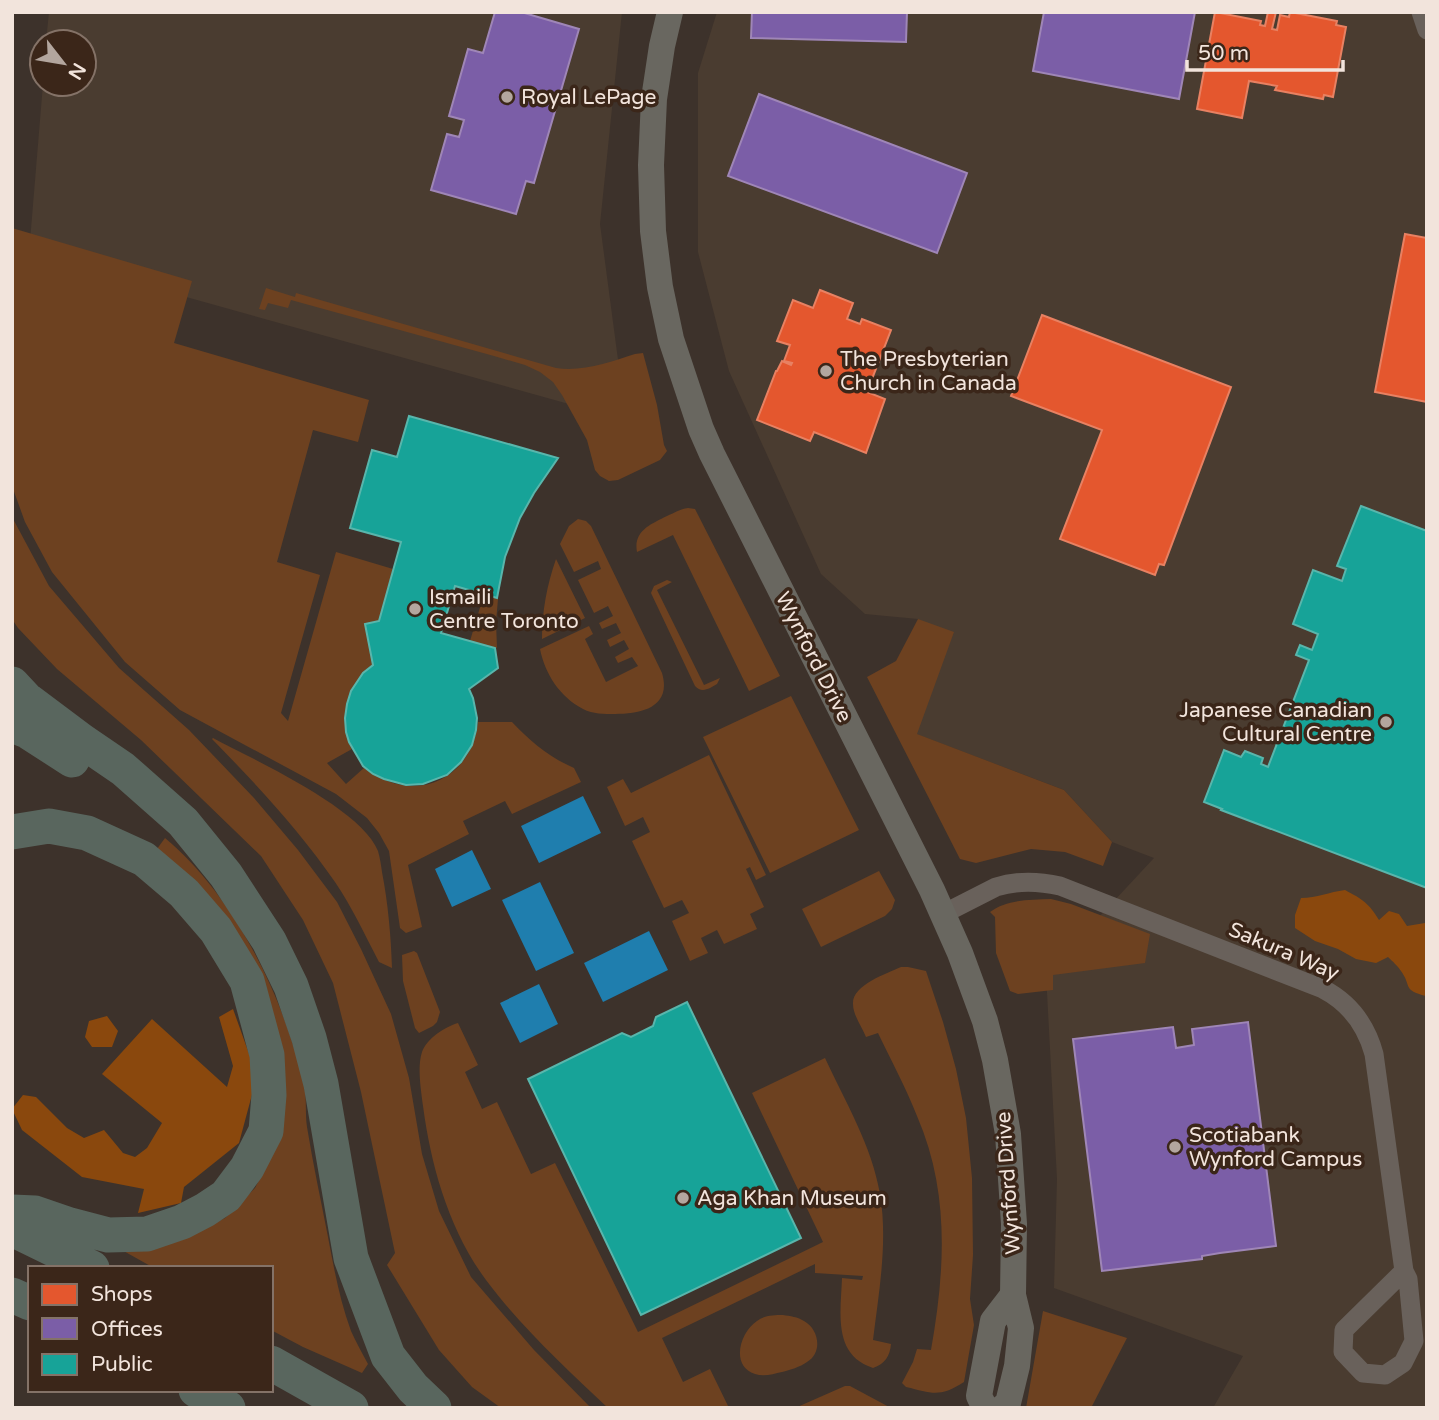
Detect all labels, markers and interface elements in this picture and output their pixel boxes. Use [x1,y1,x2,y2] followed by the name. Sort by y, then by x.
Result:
[28,28,98,98] north arrow
[1187,28,1343,72] scale bar
[1198,41,1249,66] text: 50 m
[63,59,90,83] text: N
[521,85,657,110] place label: Royal LePage
[499,89,515,105] marker: Royal LePage
[840,347,1017,396] place label: The Presbyterian Church in Canada
[818,363,834,379] marker: The Presbyterian Church in Canada
[429,585,579,634] place label: Ismaili Centre Toronto
[770,588,857,727] street label: Wynford Drive
[407,601,423,617] marker: Ismaili Centre Toronto
[1179,698,1372,747] place label: Japanese Canadian Cultural Centre
[1378,714,1394,730] marker: Japanese Canadian Cultural Centre
[1225,917,1343,986] street label: Sakura Way
[991,1111,1026,1255] street label: Wynford Drive
[1189,1123,1362,1172] place label: Scotiabank Wynford Campus
[1167,1139,1183,1155] marker: Scotiabank Wynford Campus
[697,1186,887,1211] place label: Aga Khan Museum
[675,1190,691,1206] marker: Aga Khan Museum
[28,1266,273,1392] legend
[91,1282,153,1307] text: Shops
[91,1317,163,1342] text: Offices
[91,1352,153,1377] text: Public

